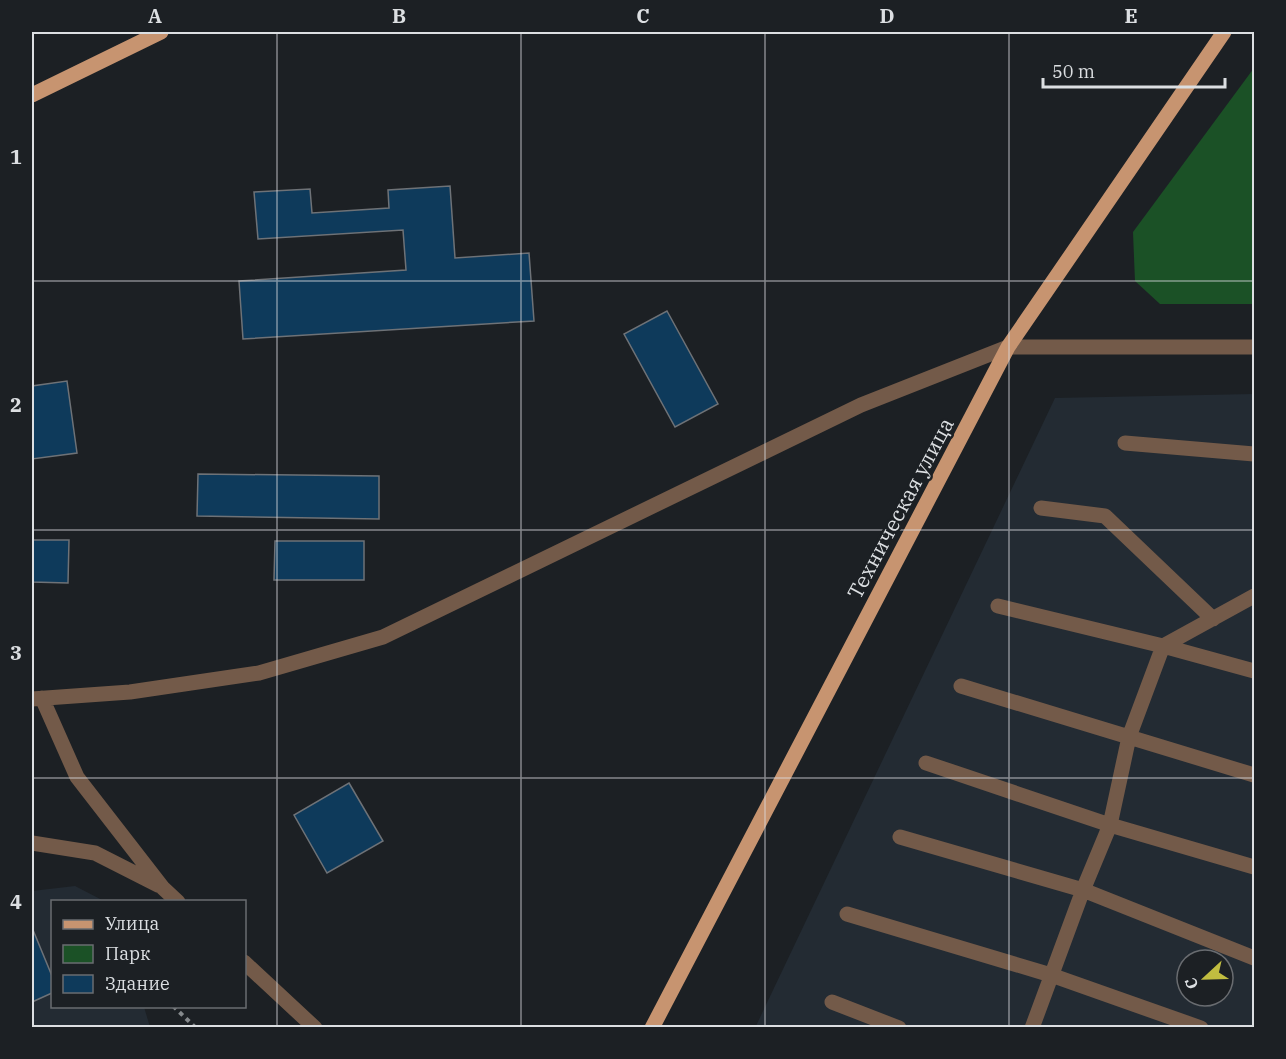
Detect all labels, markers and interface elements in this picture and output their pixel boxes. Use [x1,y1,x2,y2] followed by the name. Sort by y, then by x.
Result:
[148,2,162,29] text: A
[392,2,406,29] text: B
[636,2,650,29] text: C
[879,2,895,29] text: D
[1124,2,1138,29] text: E
[1043,51,1224,89] scale bar
[1052,60,1095,83] text: 50 m
[10,143,22,170] text: 1
[10,391,22,418] text: 2
[840,413,960,603] street label: Техническая улица
[10,639,22,666] text: 3
[10,888,22,915] text: 4
[51,900,246,1008] legend
[105,912,160,935] text: Улица
[105,942,151,965] text: Парк
[1175,948,1235,1008] north arrow
[105,972,170,995] text: Здание
[1180,975,1202,992] text: С

